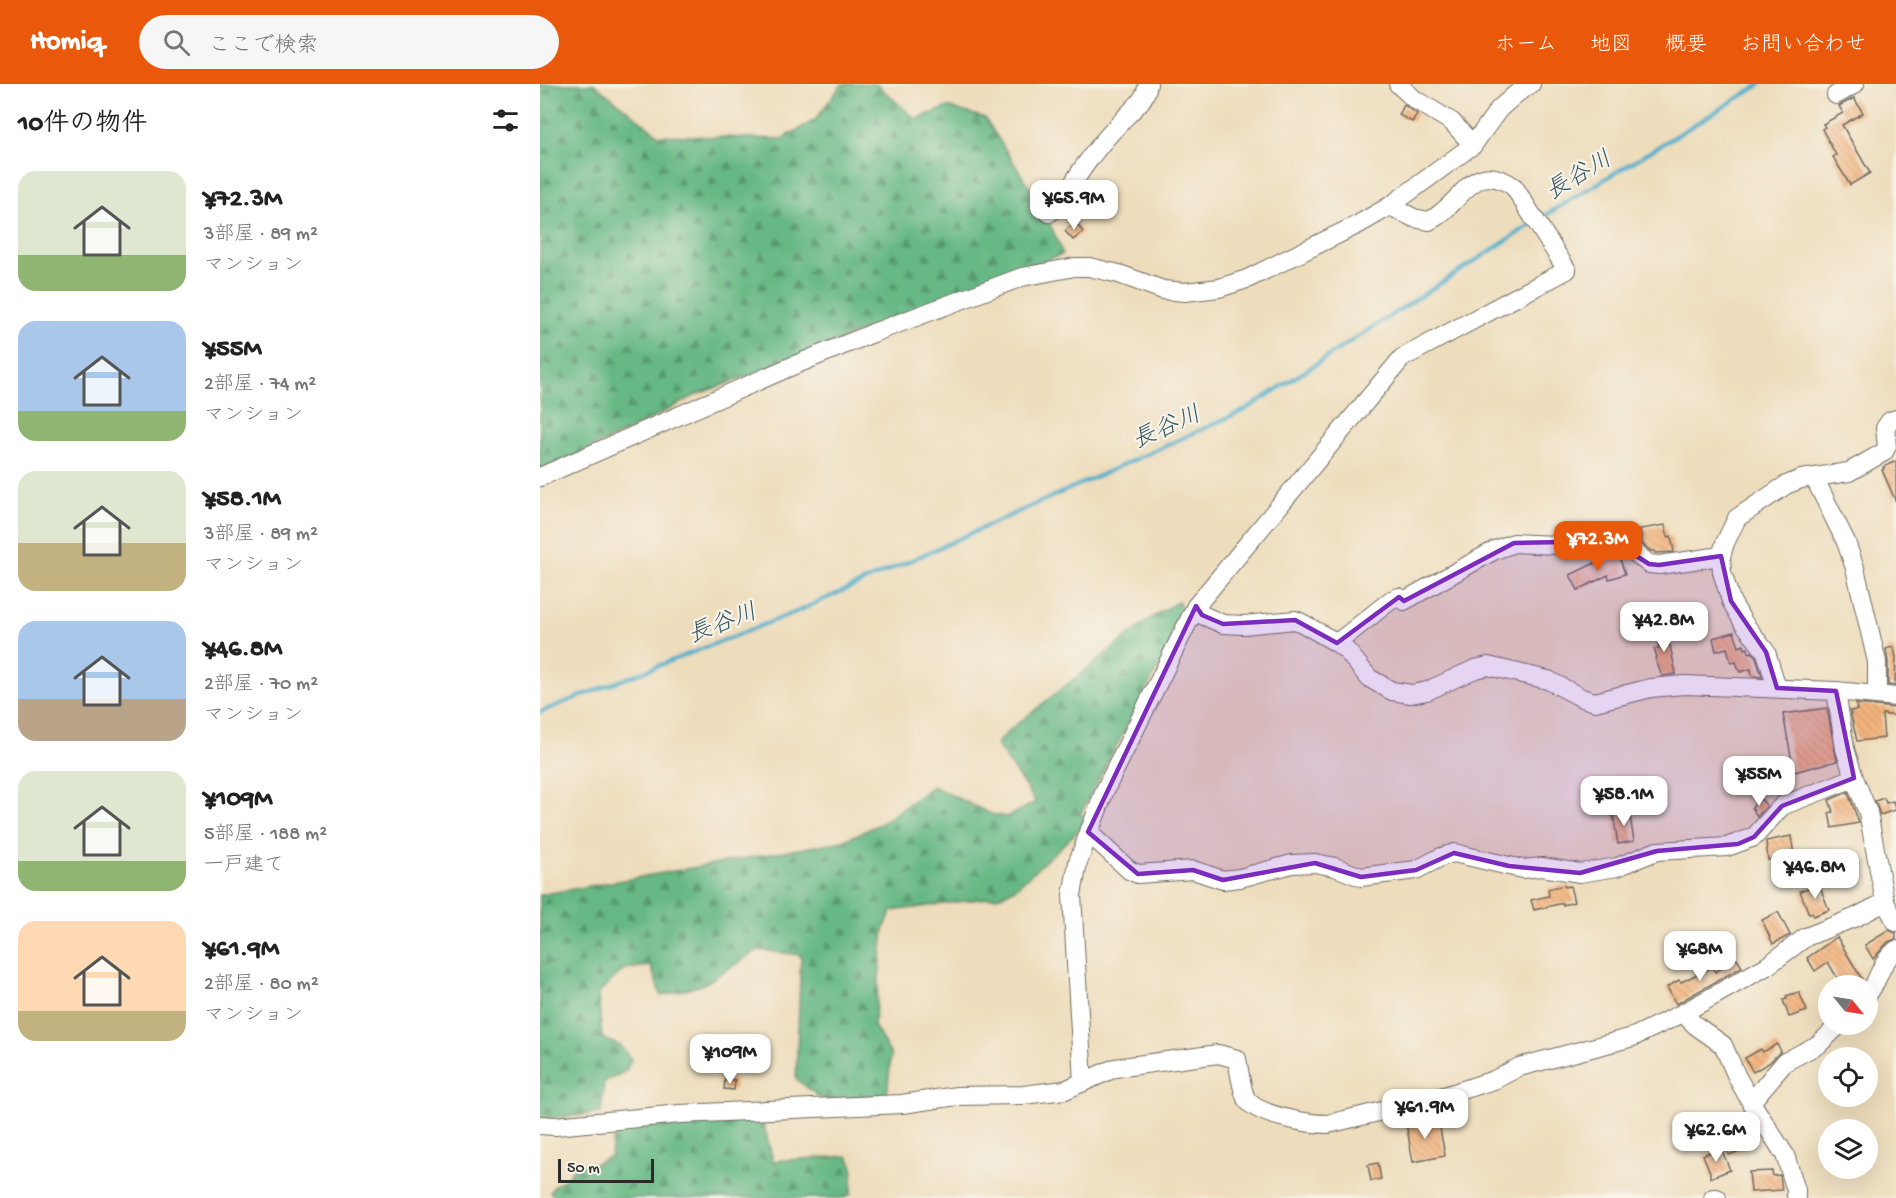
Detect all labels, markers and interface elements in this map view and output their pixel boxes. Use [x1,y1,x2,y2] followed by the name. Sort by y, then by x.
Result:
[139,15,559,69] search box
[30,26,103,59] text: Homiq
[160,26,193,59] icon: search
[208,34,318,60] text: ここで検索
[1495,34,1557,59] text: ホーム
[1590,34,1632,59] text: 地図
[1665,34,1707,59] text: 概要
[1740,34,1866,59] text: お問い合わせ
[489,104,522,137] icon: filters
[18,110,147,141] text: 10件の物件
[1541,146,1618,208] water label: 長谷川
[1025,180,1123,231] pin: ¥65.9M
[204,185,282,216] text: ¥72.3M
[1044,188,1104,211] text: ¥65.9M
[66,195,138,267] icon: home
[204,224,318,247] text: 3部屋 · 89 m²
[204,255,303,278] text: マンション
[204,335,261,366] text: ¥55M
[66,345,138,417] icon: home
[204,374,316,397] text: 2部屋 · 74 m²
[1129,401,1206,457] water label: 長谷川
[204,405,303,428] text: マンション
[204,485,281,516] text: ¥58.1M
[66,495,138,567] icon: home
[1549,521,1647,572] pin: ¥72.3M
[204,524,318,547] text: 3部屋 · 89 m²
[1568,529,1628,552] text: ¥72.3M
[204,555,303,578] text: マンション
[684,599,762,652] water label: 長谷川
[1615,602,1713,653] pin: ¥42.8M
[1634,610,1694,633] text: ¥42.8M
[204,635,282,666] text: ¥46.8M
[66,645,138,717] icon: home
[204,674,318,697] text: 2部屋 · 70 m²
[204,705,303,728] text: マンション
[1723,756,1795,807] pin: ¥55M
[1737,764,1781,787] text: ¥55M
[1575,776,1673,827] pin: ¥58.1M
[1595,784,1653,807] text: ¥58.1M
[204,785,272,816] text: ¥109M
[66,795,138,867] icon: home
[204,824,327,847] text: 5部屋 · 188 m²
[1766,849,1864,900] pin: ¥46.8M
[204,855,284,878] text: 一戸建て
[1785,857,1845,880] text: ¥46.8M
[1664,931,1736,982] pin: ¥68M
[204,935,279,966] text: ¥61.9M
[1678,939,1722,962] text: ¥68M
[66,945,138,1017] icon: home
[204,974,319,997] text: 2部屋 · 80 m²
[1818,975,1878,1035] north arrow
[1818,975,1878,1179] map controls
[204,1005,303,1028] text: マンション
[688,1034,772,1085] pin: ¥109M
[704,1042,756,1065] text: ¥109M
[1818,1047,1878,1107] button: locate
[1376,1089,1474,1140] pin: ¥61.9M
[1396,1097,1454,1120] text: ¥61.9M
[1667,1112,1765,1163] pin: ¥62.6M
[1818,1119,1878,1179] button: layers
[1686,1120,1746,1143] text: ¥62.6M
[558,1156,654,1184] scale bar
[567,1160,600,1179] text: 50 m

